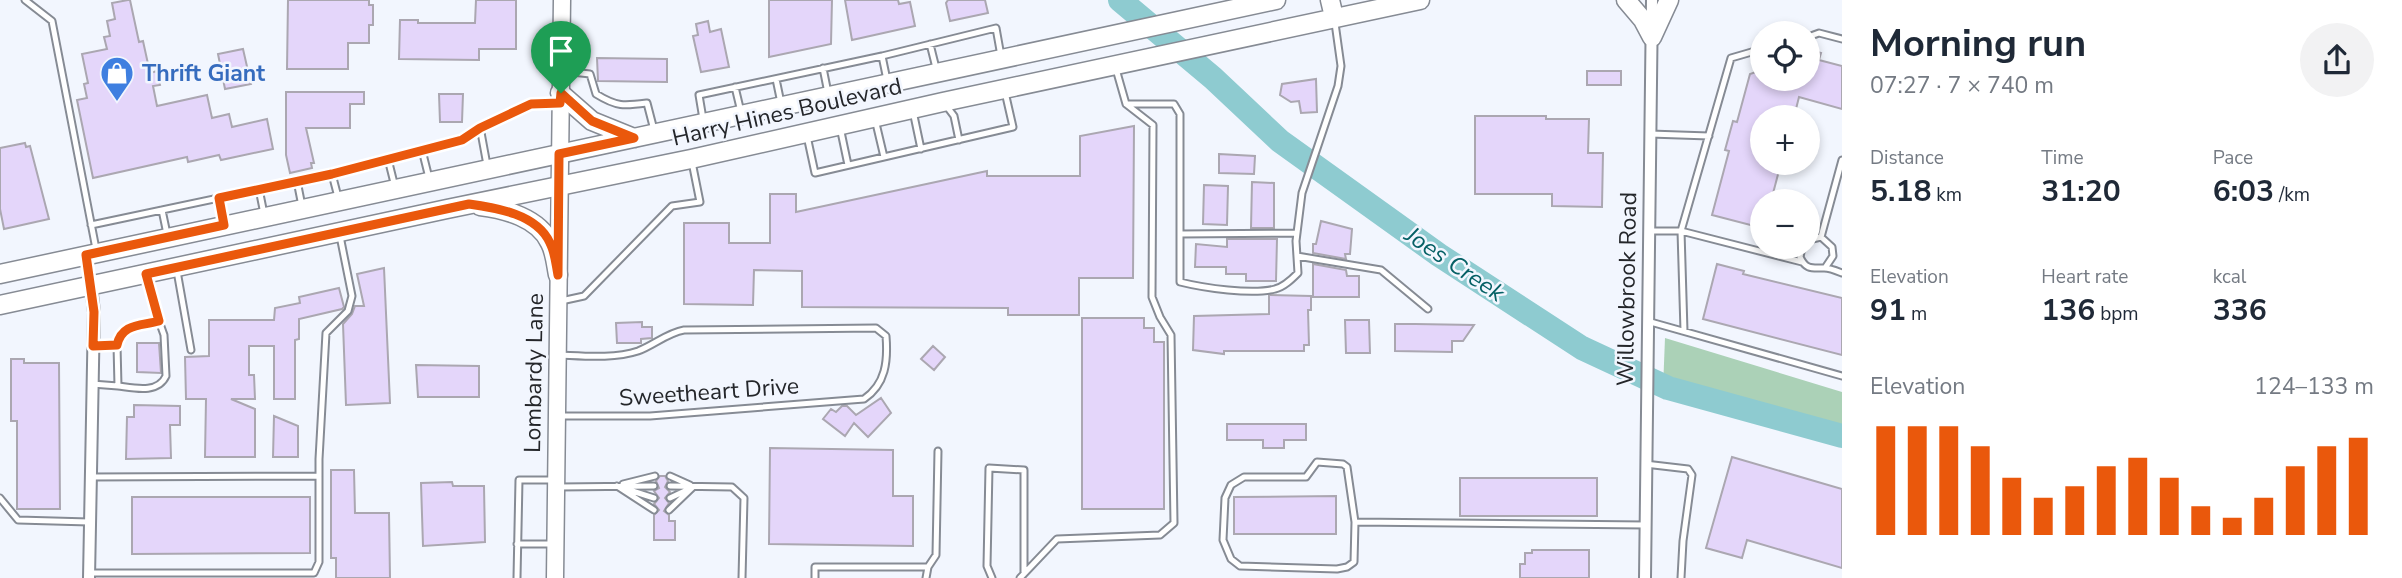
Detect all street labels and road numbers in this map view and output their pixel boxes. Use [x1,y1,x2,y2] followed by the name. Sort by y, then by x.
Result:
[669,70,905,154] street label: Harry Hines Boulevard
[1610,192,1644,386] street label: Willowbrook Road
[517,293,551,453] street label: Lombardy Lane
[618,370,800,414] street label: Sweetheart Drive

